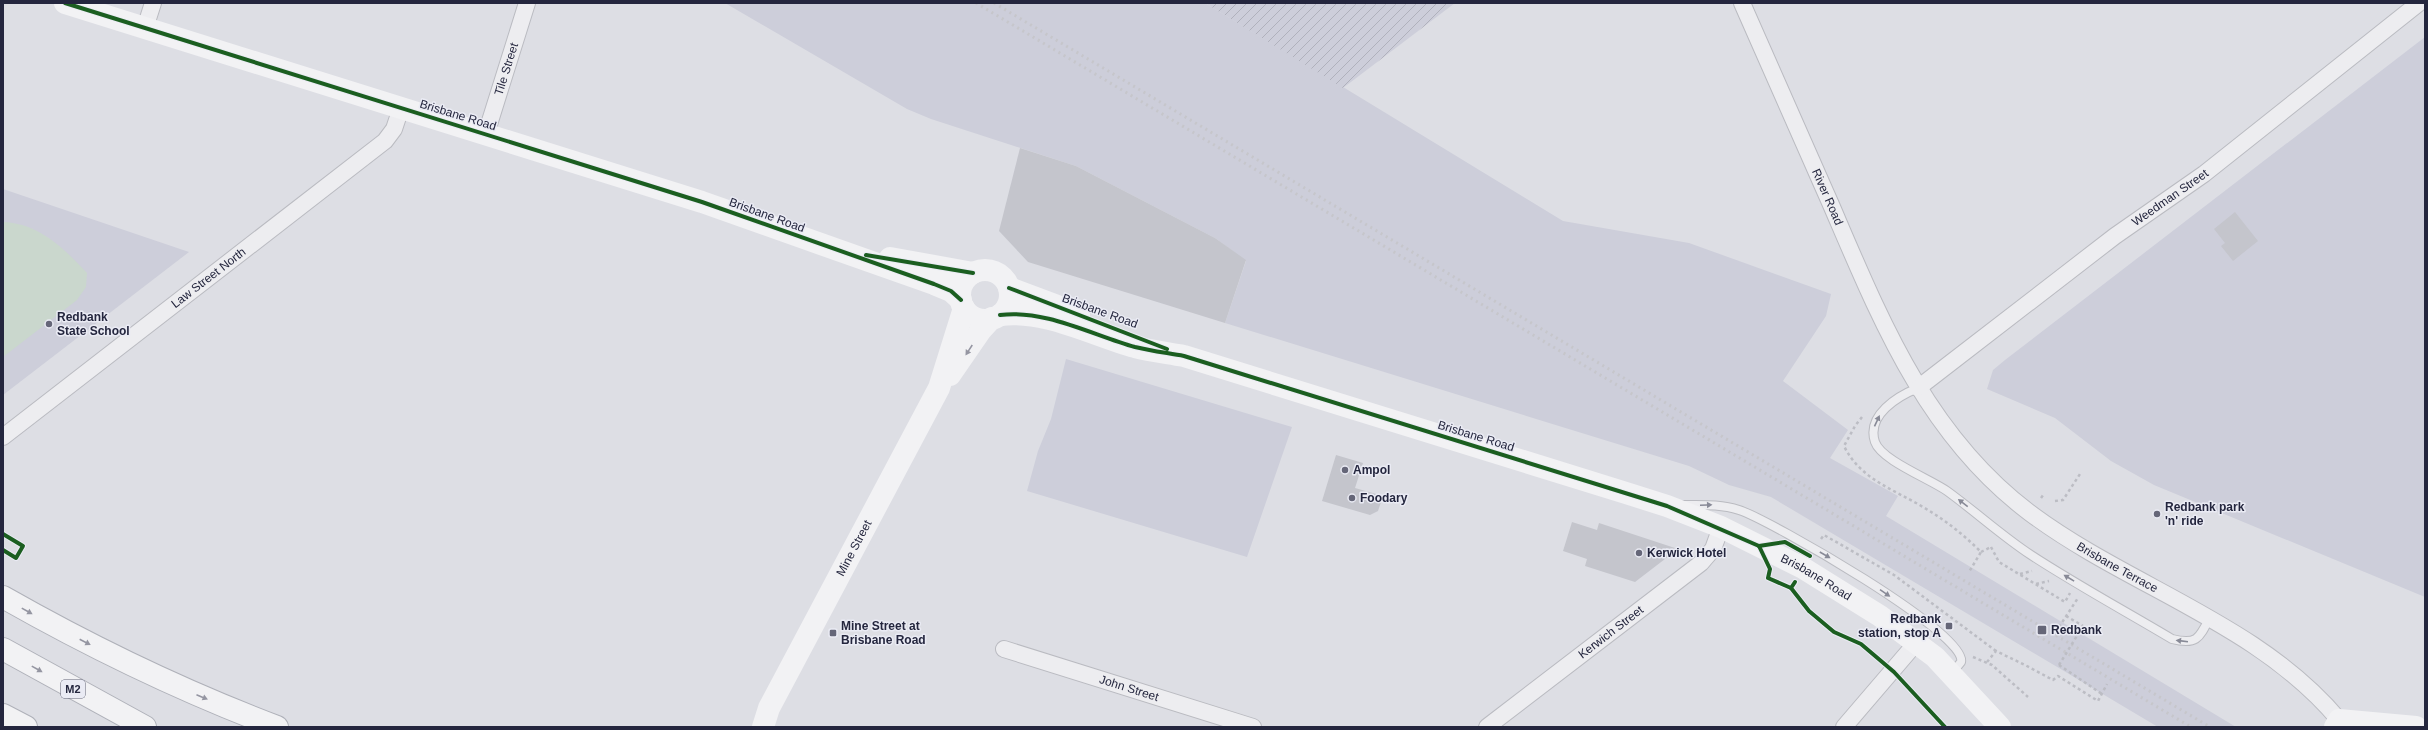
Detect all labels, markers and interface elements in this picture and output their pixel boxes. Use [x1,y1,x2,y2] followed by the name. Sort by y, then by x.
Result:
[492,40,521,97] street label: Tile Street
[418,97,498,133] street label: Brisbane Road
[2129,166,2212,229] street label: Weedman Street
[1809,167,1846,227] street label: River Road
[727,195,807,235] street label: Brisbane Road
[169,245,248,311] street label: Law Street North
[1060,291,1140,331] street label: Brisbane Road
[57,310,130,338] place label: Redbank State School
[44,319,54,329] marker: Redbank State School
[965,345,973,355] one-way arrow
[1874,415,1880,427] one-way arrow
[1436,418,1516,454] street label: Brisbane Road
[1353,463,1390,477] place label: Ampol
[1340,465,1350,475] marker: Ampol
[1360,491,1408,505] place label: Foodary
[1347,493,1357,503] marker: Foodary
[1957,499,1968,508] one-way arrow
[2165,500,2245,528] place label: Redbank park 'n' ride
[1700,501,1712,508] one-way arrow
[2152,509,2162,519] marker: Redbank park 'n' ride
[833,517,875,579] street label: Mine Street
[2074,539,2161,596] street label: Brisbane Terrace
[1647,546,1726,560] place label: Kerwick Hotel
[1634,548,1644,558] marker: Kerwick Hotel
[1778,551,1854,603] street label: Brisbane Road
[1819,551,1831,558] one-way arrow
[2063,574,2075,581] one-way arrow
[1880,589,1891,597] one-way arrow
[1576,602,1647,661] street label: Kerwich Street
[21,607,32,614] one-way arrow
[1858,612,1941,640] place label: Redbank station, stop A
[841,619,926,647] place label: Mine Street at Brisbane Road
[1944,621,1954,631] marker: Redbank station, stop A
[2051,623,2102,637] place label: Redbank
[2036,624,2048,636] marker: Redbank
[828,628,838,638] marker: Mine Street at Brisbane Road
[79,638,91,645] one-way arrow
[2176,638,2188,644] one-way arrow
[31,666,43,672] one-way arrow
[1098,672,1161,704] street label: John Street
[61,680,85,698] road number: M2
[197,694,208,700] one-way arrow

